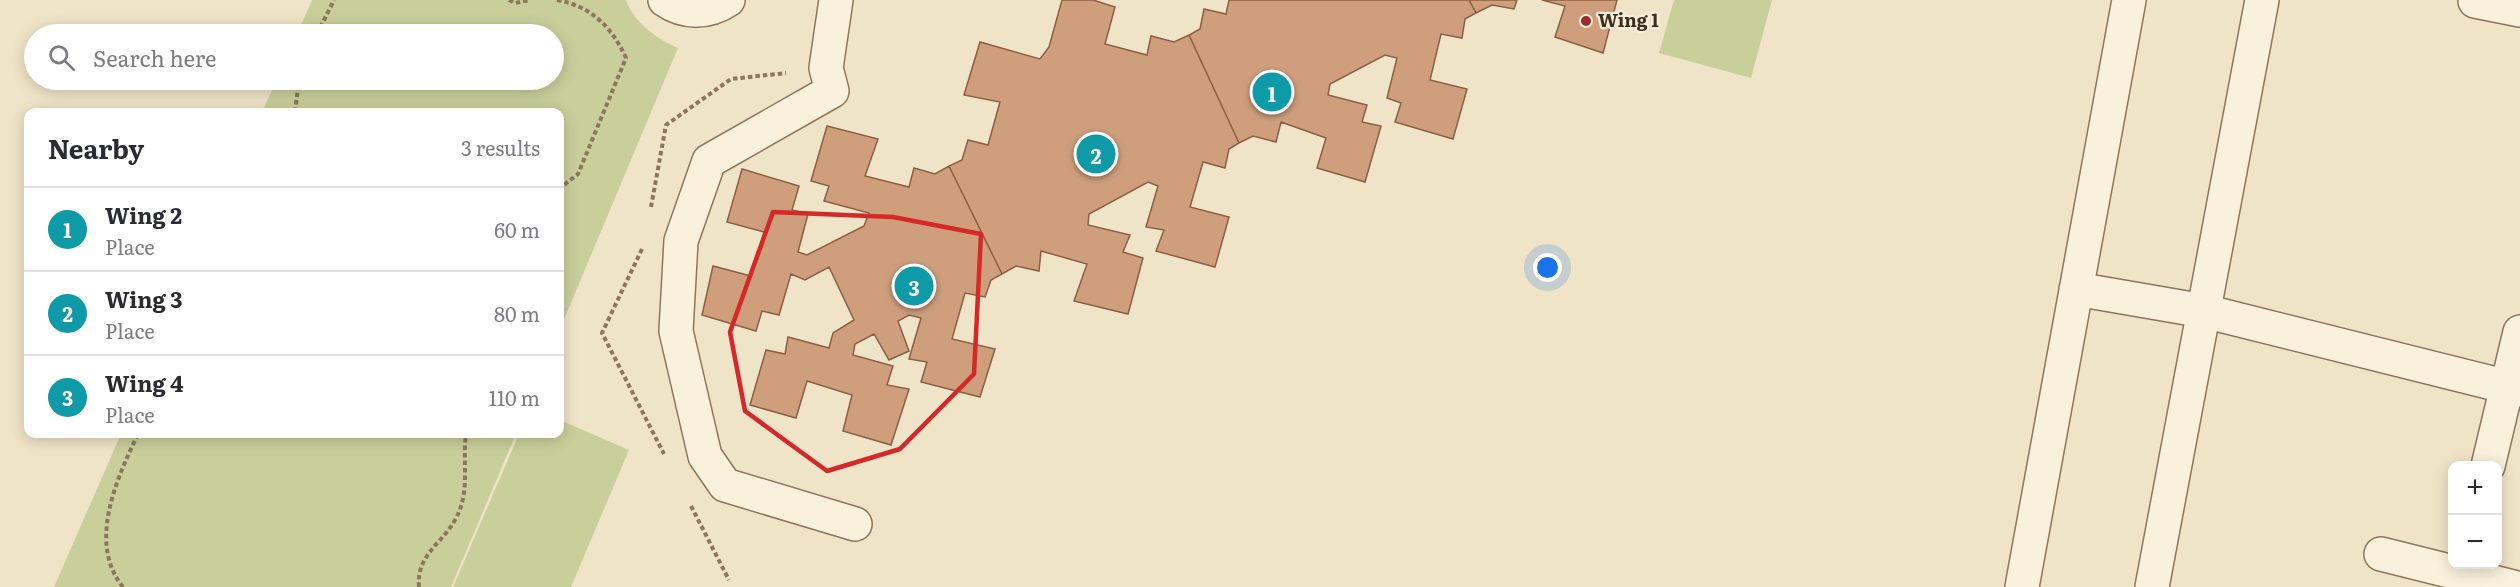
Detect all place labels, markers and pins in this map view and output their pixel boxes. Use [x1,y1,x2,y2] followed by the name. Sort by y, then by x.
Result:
[1598,6,1659,33] place label: Wing 1
[1579,14,1593,28] marker: Wing 1
[1252,70,1292,115] pin: 1
[1076,132,1116,176] pin: 2
[894,264,934,308] pin: 3

